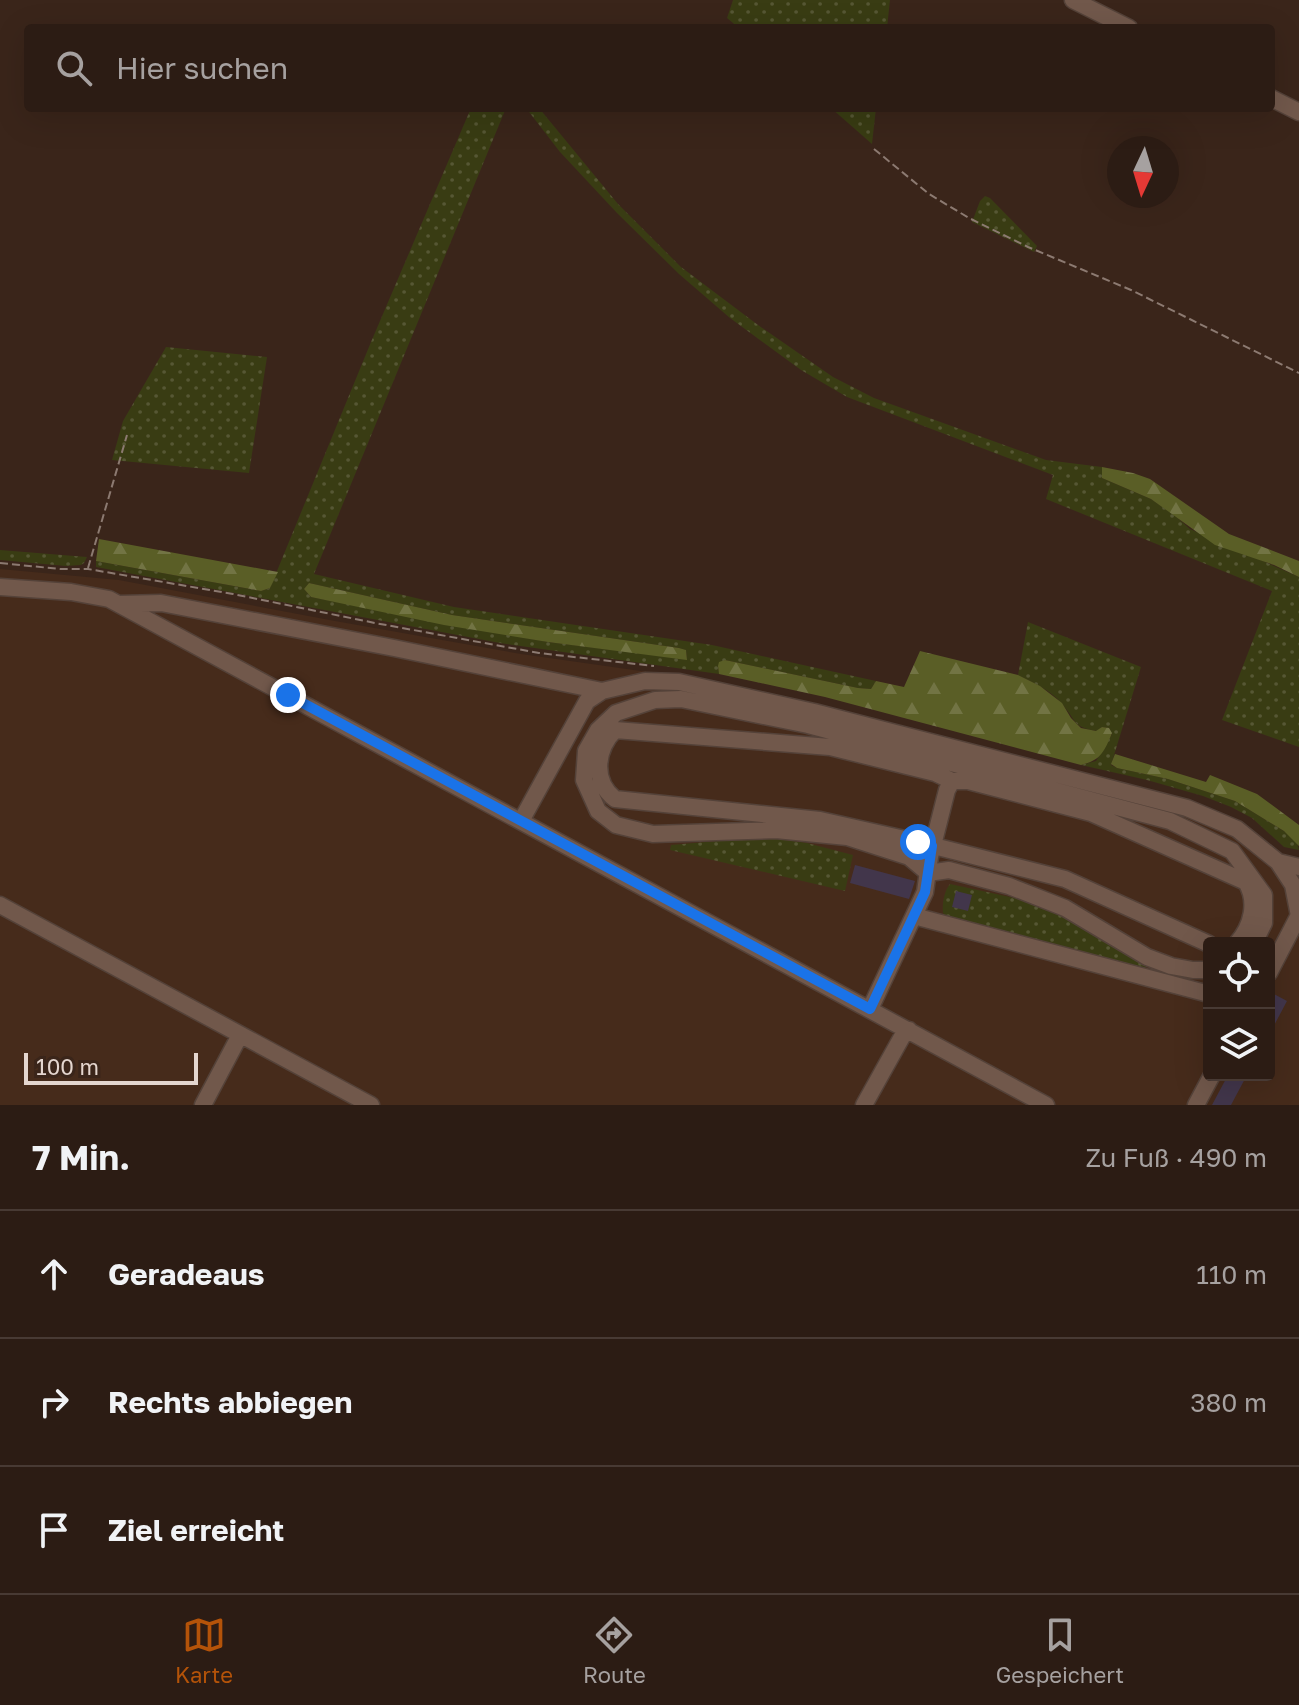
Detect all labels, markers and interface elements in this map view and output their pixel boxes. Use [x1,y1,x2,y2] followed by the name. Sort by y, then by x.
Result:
[24,24,1275,112] search box
[52,46,96,90] icon: search
[116,50,288,86] text: Hier suchen
[1107,136,1179,208] north arrow
[270,677,306,713] route end
[900,824,936,860] route start
[1203,937,1275,1081] map controls
[1203,937,1275,1009] button: locate
[1203,1009,1275,1081] button: layers
[24,1049,198,1085] scale bar
[36,1053,99,1080] text: 100 m
[32,1137,130,1177] text: 7 Min.
[1085,1142,1267,1173] text: Zu Fuß · 490 m
[32,1252,76,1296] icon: ahead
[108,1256,265,1292] text: Geradeaus
[1196,1259,1267,1290] text: 110 m
[32,1380,76,1424] icon: right
[108,1384,352,1420] text: Rechts abbiegen
[1190,1387,1267,1418] text: 380 m
[32,1508,76,1552] icon: arrive
[108,1512,284,1548] text: Ziel erreicht
[175,1613,233,1688] tab: Karte
[583,1613,646,1688] tab: Route
[996,1613,1124,1688] tab: Gespeichert

